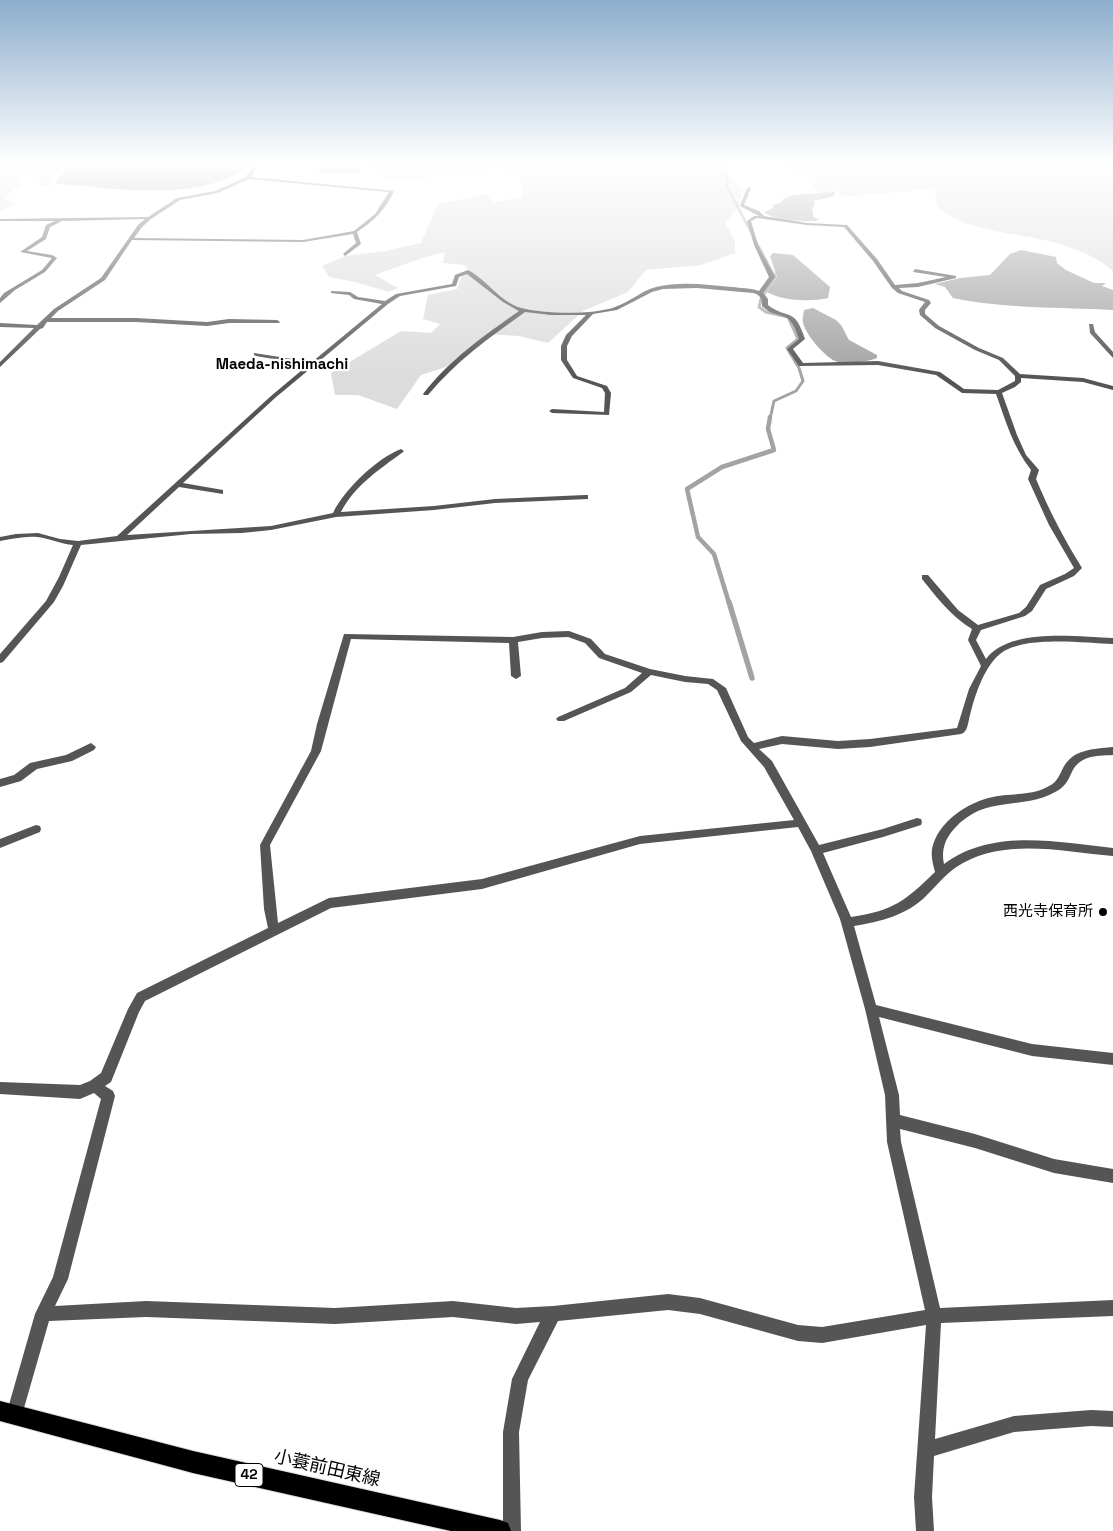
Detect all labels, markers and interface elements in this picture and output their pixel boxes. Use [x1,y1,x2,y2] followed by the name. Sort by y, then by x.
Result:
[216,356,348,374] district label: Maeda-nishimachi
[1003,903,1093,921] place label: 西光寺保育所
[1097,906,1109,918] marker: 西光寺保育所
[272,1446,382,1492] street label: 小蓑前田東線
[235,1464,263,1486] road number: 42

